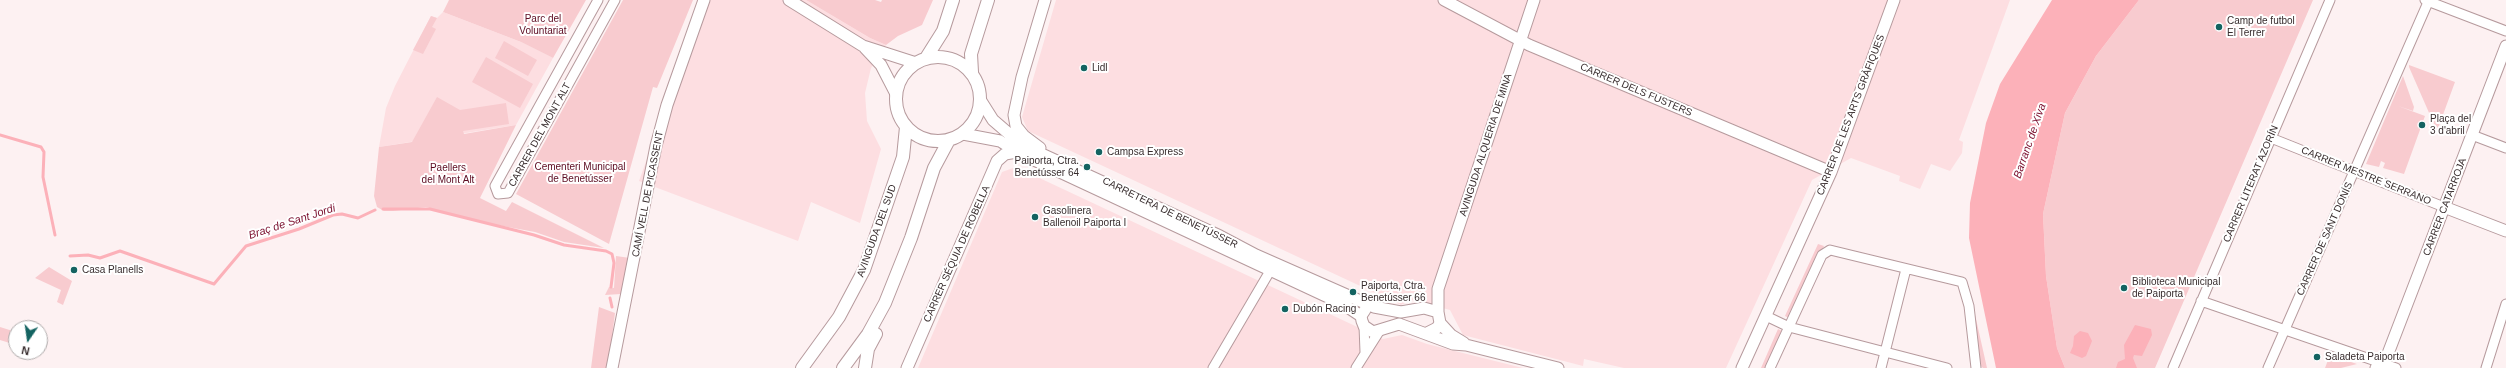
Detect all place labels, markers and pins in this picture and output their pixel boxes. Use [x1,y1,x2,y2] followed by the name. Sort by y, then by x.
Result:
[2227,15,2295,38] place label: Camp de futbol El Terrer
[2214,22,2224,32] marker: Camp de futbol El Terrer
[1092,62,1108,74] place label: Lidl
[1079,63,1089,73] marker: Lidl
[2430,113,2471,136] place label: Plaça del 3 d'abril
[2417,120,2427,130] marker: Plaça del 3 d'abril
[1107,146,1183,158] place label: Campsa Express
[1094,147,1104,157] marker: Campsa Express
[1015,155,1079,178] place label: Paiporta, Ctra. Benetússer 64
[1082,162,1092,172] marker: Paiporta, Ctra. Benetússer 64
[1043,205,1126,228] place label: Gasolinera Ballenoil Paiporta I
[1030,212,1040,222] marker: Gasolinera Ballenoil Paiporta I
[82,264,143,276] place label: Casa Planells
[69,265,79,275] marker: Casa Planells
[2132,276,2220,300] place label: Biblioteca Municipal de Paiporta
[1361,280,1425,304] place label: Paiporta, Ctra. Benetússer 66
[2119,283,2129,293] marker: Biblioteca Municipal de Paiporta
[1348,287,1358,297] marker: Paiporta, Ctra. Benetússer 66
[1293,303,1356,315] place label: Dubón Racing
[1280,304,1290,314] marker: Dubón Racing
[2325,351,2405,363] place label: Saladeta Paiporta
[2312,352,2322,362] marker: Saladeta Paiporta

